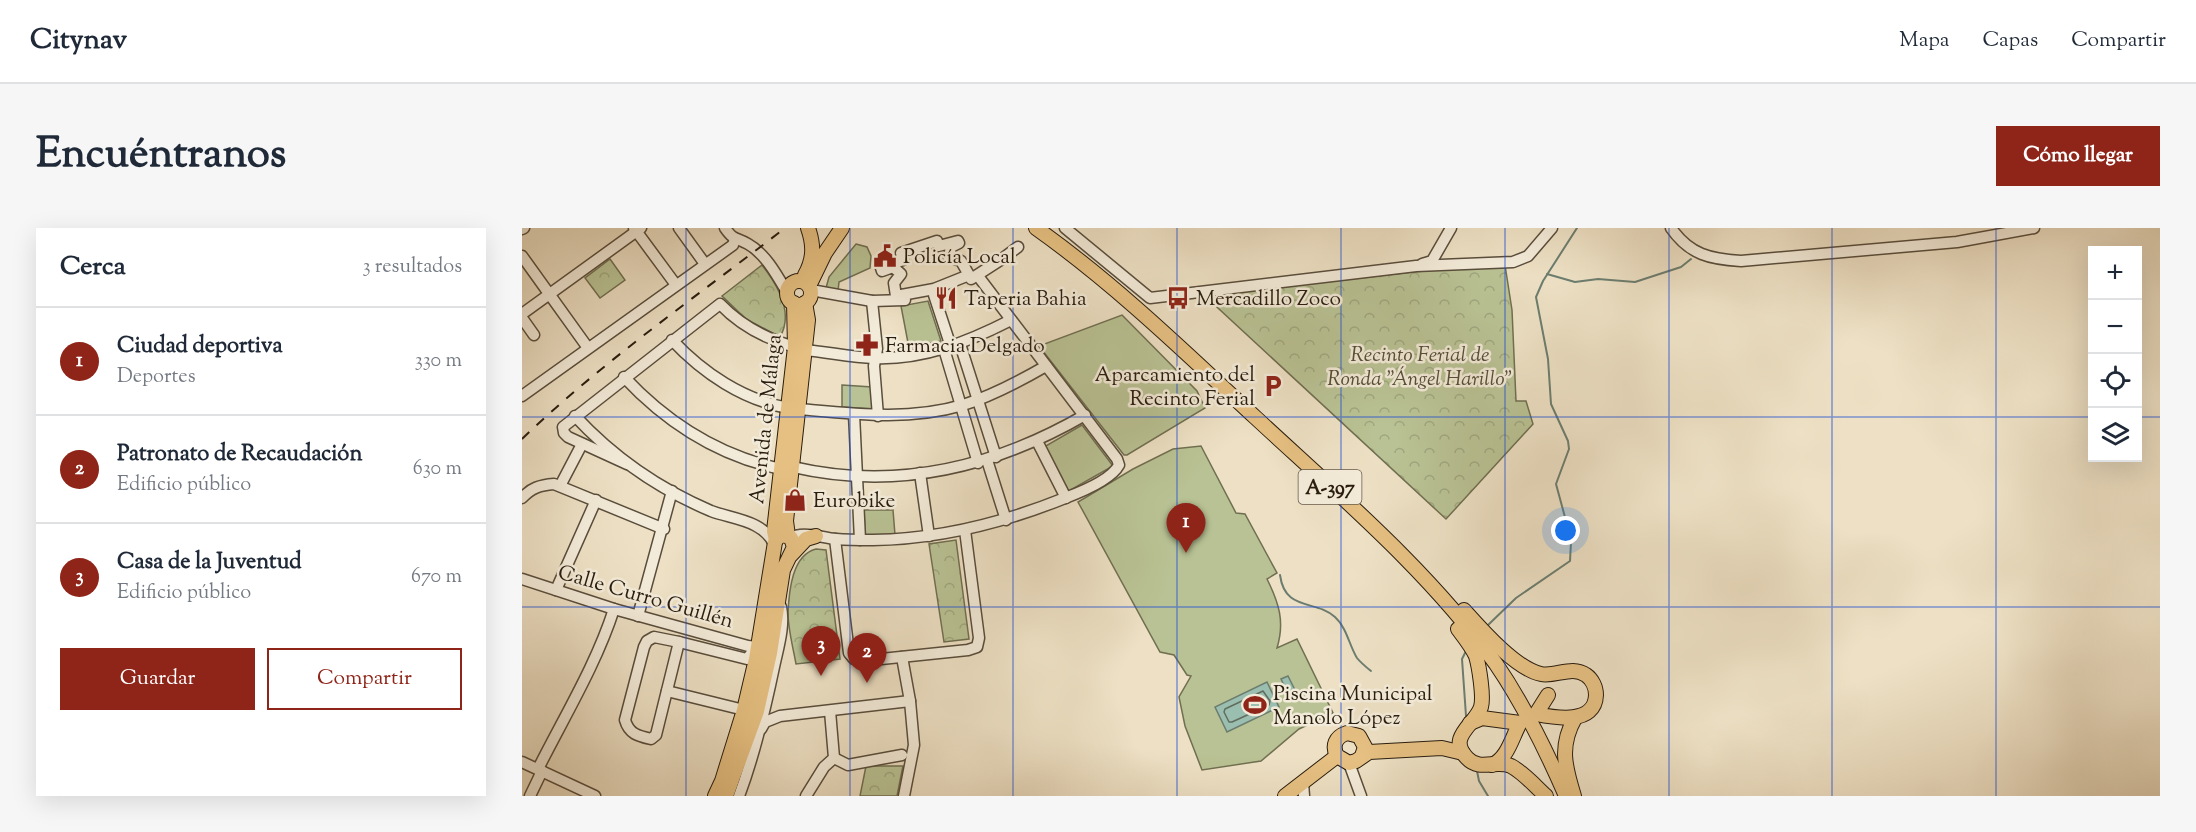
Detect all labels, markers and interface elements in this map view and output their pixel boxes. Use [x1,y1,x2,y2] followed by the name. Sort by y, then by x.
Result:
[30,21,127,61] text: Citynav
[1899,26,1949,56] text: Mapa
[1982,26,2038,56] text: Capas
[2071,26,2166,56] text: Compartir
[36,126,286,186] text: Encuéntranos
[1996,126,2160,186] button: Cómo llegar
[872,243,898,269] public building icon: Policía Local
[903,243,1016,273] place label: Policía Local
[2088,246,2142,462] map controls
[2088,246,2142,300] button: +
[60,249,126,286] text: Cerca
[362,253,462,282] text: 3 resultados
[933,285,959,311] restaurant icon: Taperia Bahia
[964,285,1087,315] place label: Taperia Bahia
[1165,285,1191,311] bus stop icon: Mercadillo Zoco
[1196,285,1341,315] place label: Mercadillo Zoco
[2088,300,2142,354] button: −
[117,331,283,363] text: Ciudad deportiva
[854,332,880,358] pharmacy icon: Farmacia Delgado
[885,332,1045,362] place label: Farmacia Delgado
[743,333,791,506] street label: Avenida de Málaga
[1327,341,1513,395] park label: Recinto Ferial de Ronda "Ángel Harillo"
[76,347,83,376] text: 1
[415,347,462,376] text: 330 m
[2088,354,2142,408] button: locate
[1095,361,1255,415] place label: Aparcamiento del Recinto Ferial
[117,363,196,392] text: Deportes
[1260,373,1286,399] parking icon: Aparcamiento del Recinto Ferial
[2088,408,2142,462] button: layers
[117,439,362,471] text: Patronato de Recaudación
[75,455,84,484] text: 2
[413,455,462,484] text: 630 m
[1298,470,1362,504] road number: A-397
[117,471,251,500] text: Edificio público
[782,487,808,513] shop icon: Eurobike
[813,487,895,517] place label: Eurobike
[1166,504,1206,553] pin: 1
[1551,516,1580,545] your location
[117,547,302,579] text: Casa de la Juventud
[554,558,737,637] street label: Calle Curro Guillén
[75,563,84,592] text: 3
[411,563,462,592] text: 670 m
[117,579,251,608] text: Edificio público
[802,626,840,676] pin: 3
[848,634,886,683] pin: 2
[60,648,255,710] button: Guardar
[267,648,462,710] button: Compartir
[1273,680,1433,734] place label: Piscina Municipal Manolo López
[1242,692,1268,718] sports icon: Piscina Municipal Manolo López

